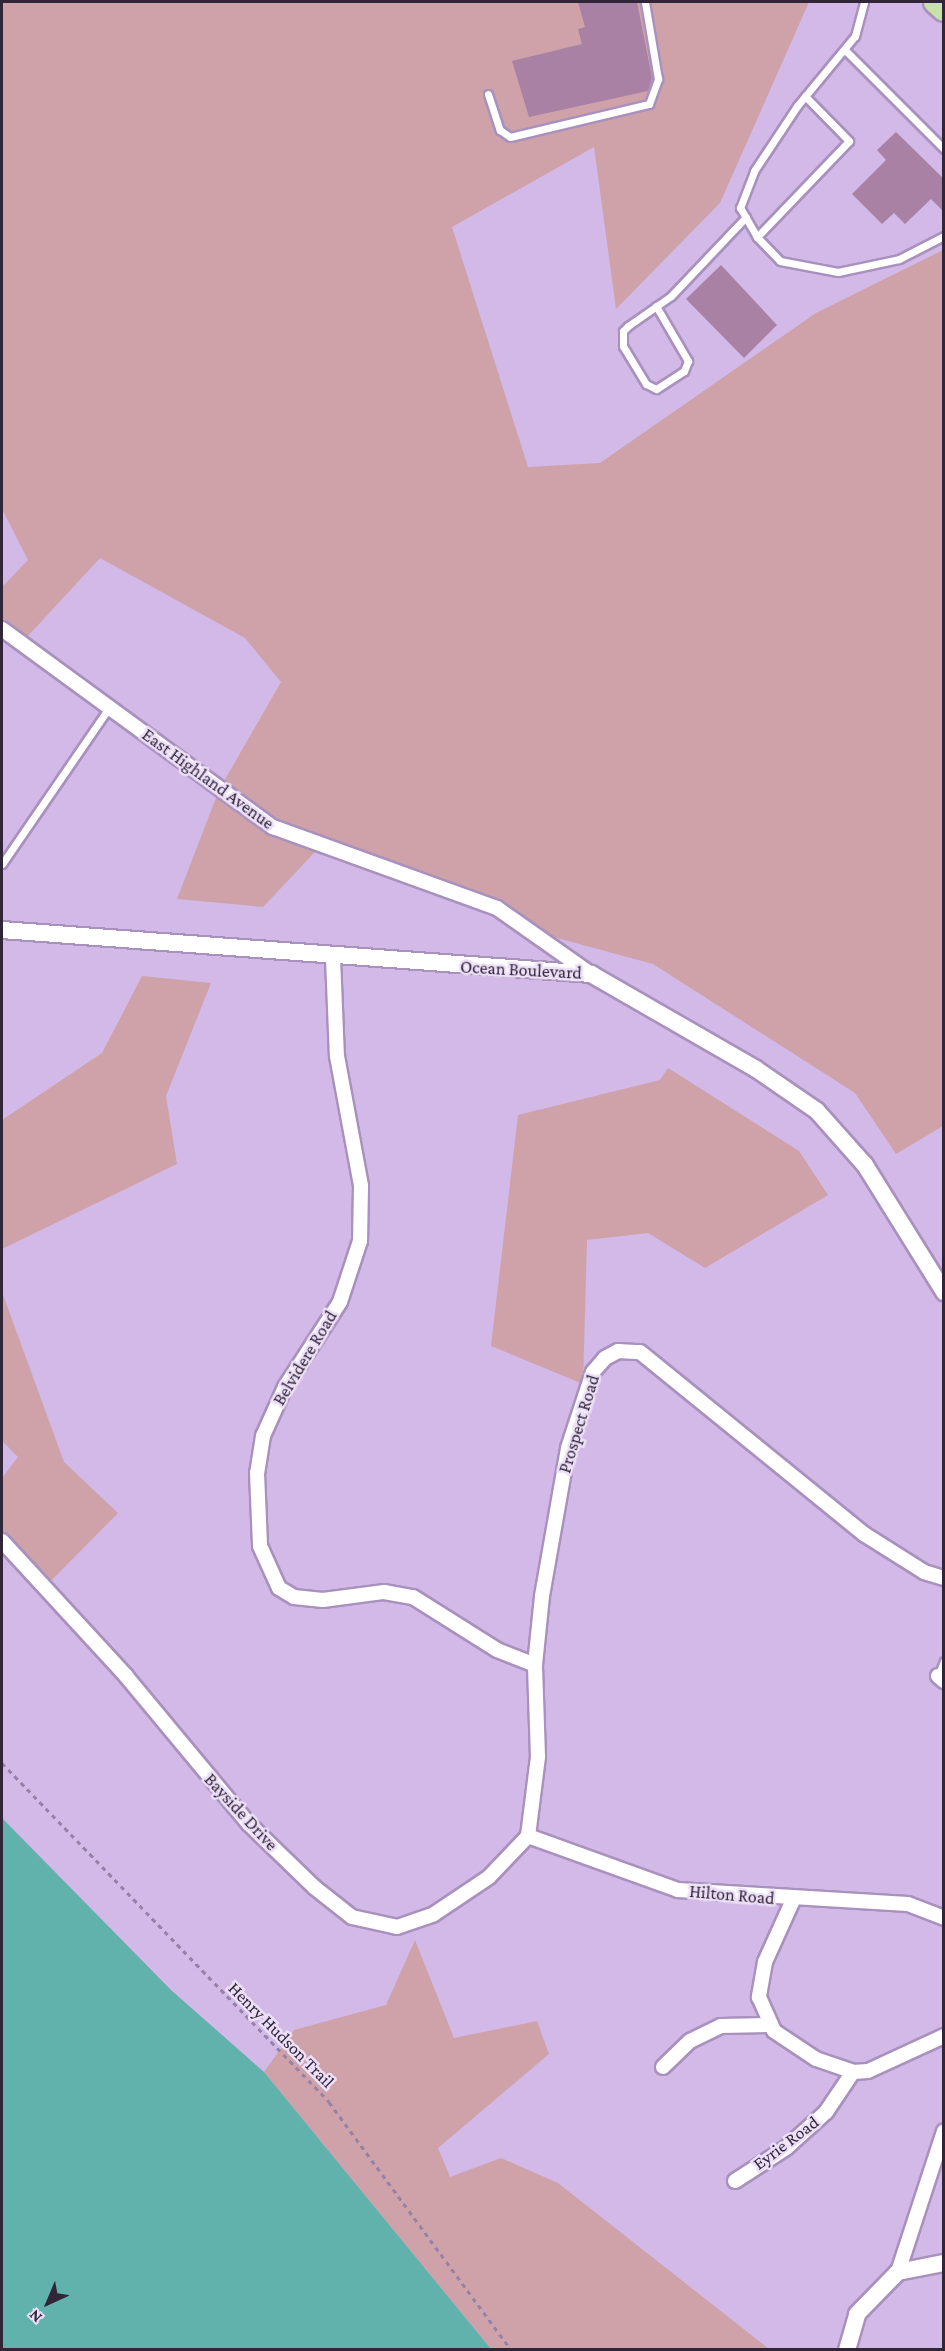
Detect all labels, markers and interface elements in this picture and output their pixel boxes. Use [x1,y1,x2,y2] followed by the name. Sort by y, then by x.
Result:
[138,724,278,834] street label: East Highland Avenue
[460,956,582,984] street label: Ocean Boulevard
[268,1307,342,1409] street label: Belvidere Road
[554,1372,604,1476] street label: Prospect Road
[200,1769,282,1855] street label: Bayside Drive
[688,1881,776,1909] street label: Hilton Road
[224,1978,338,2092] street label: Henry Hudson Trail
[749,2111,823,2175] street label: Eyrie Road
[18,2273,78,2333] north arrow
[25,2306,45,2326] text: N

